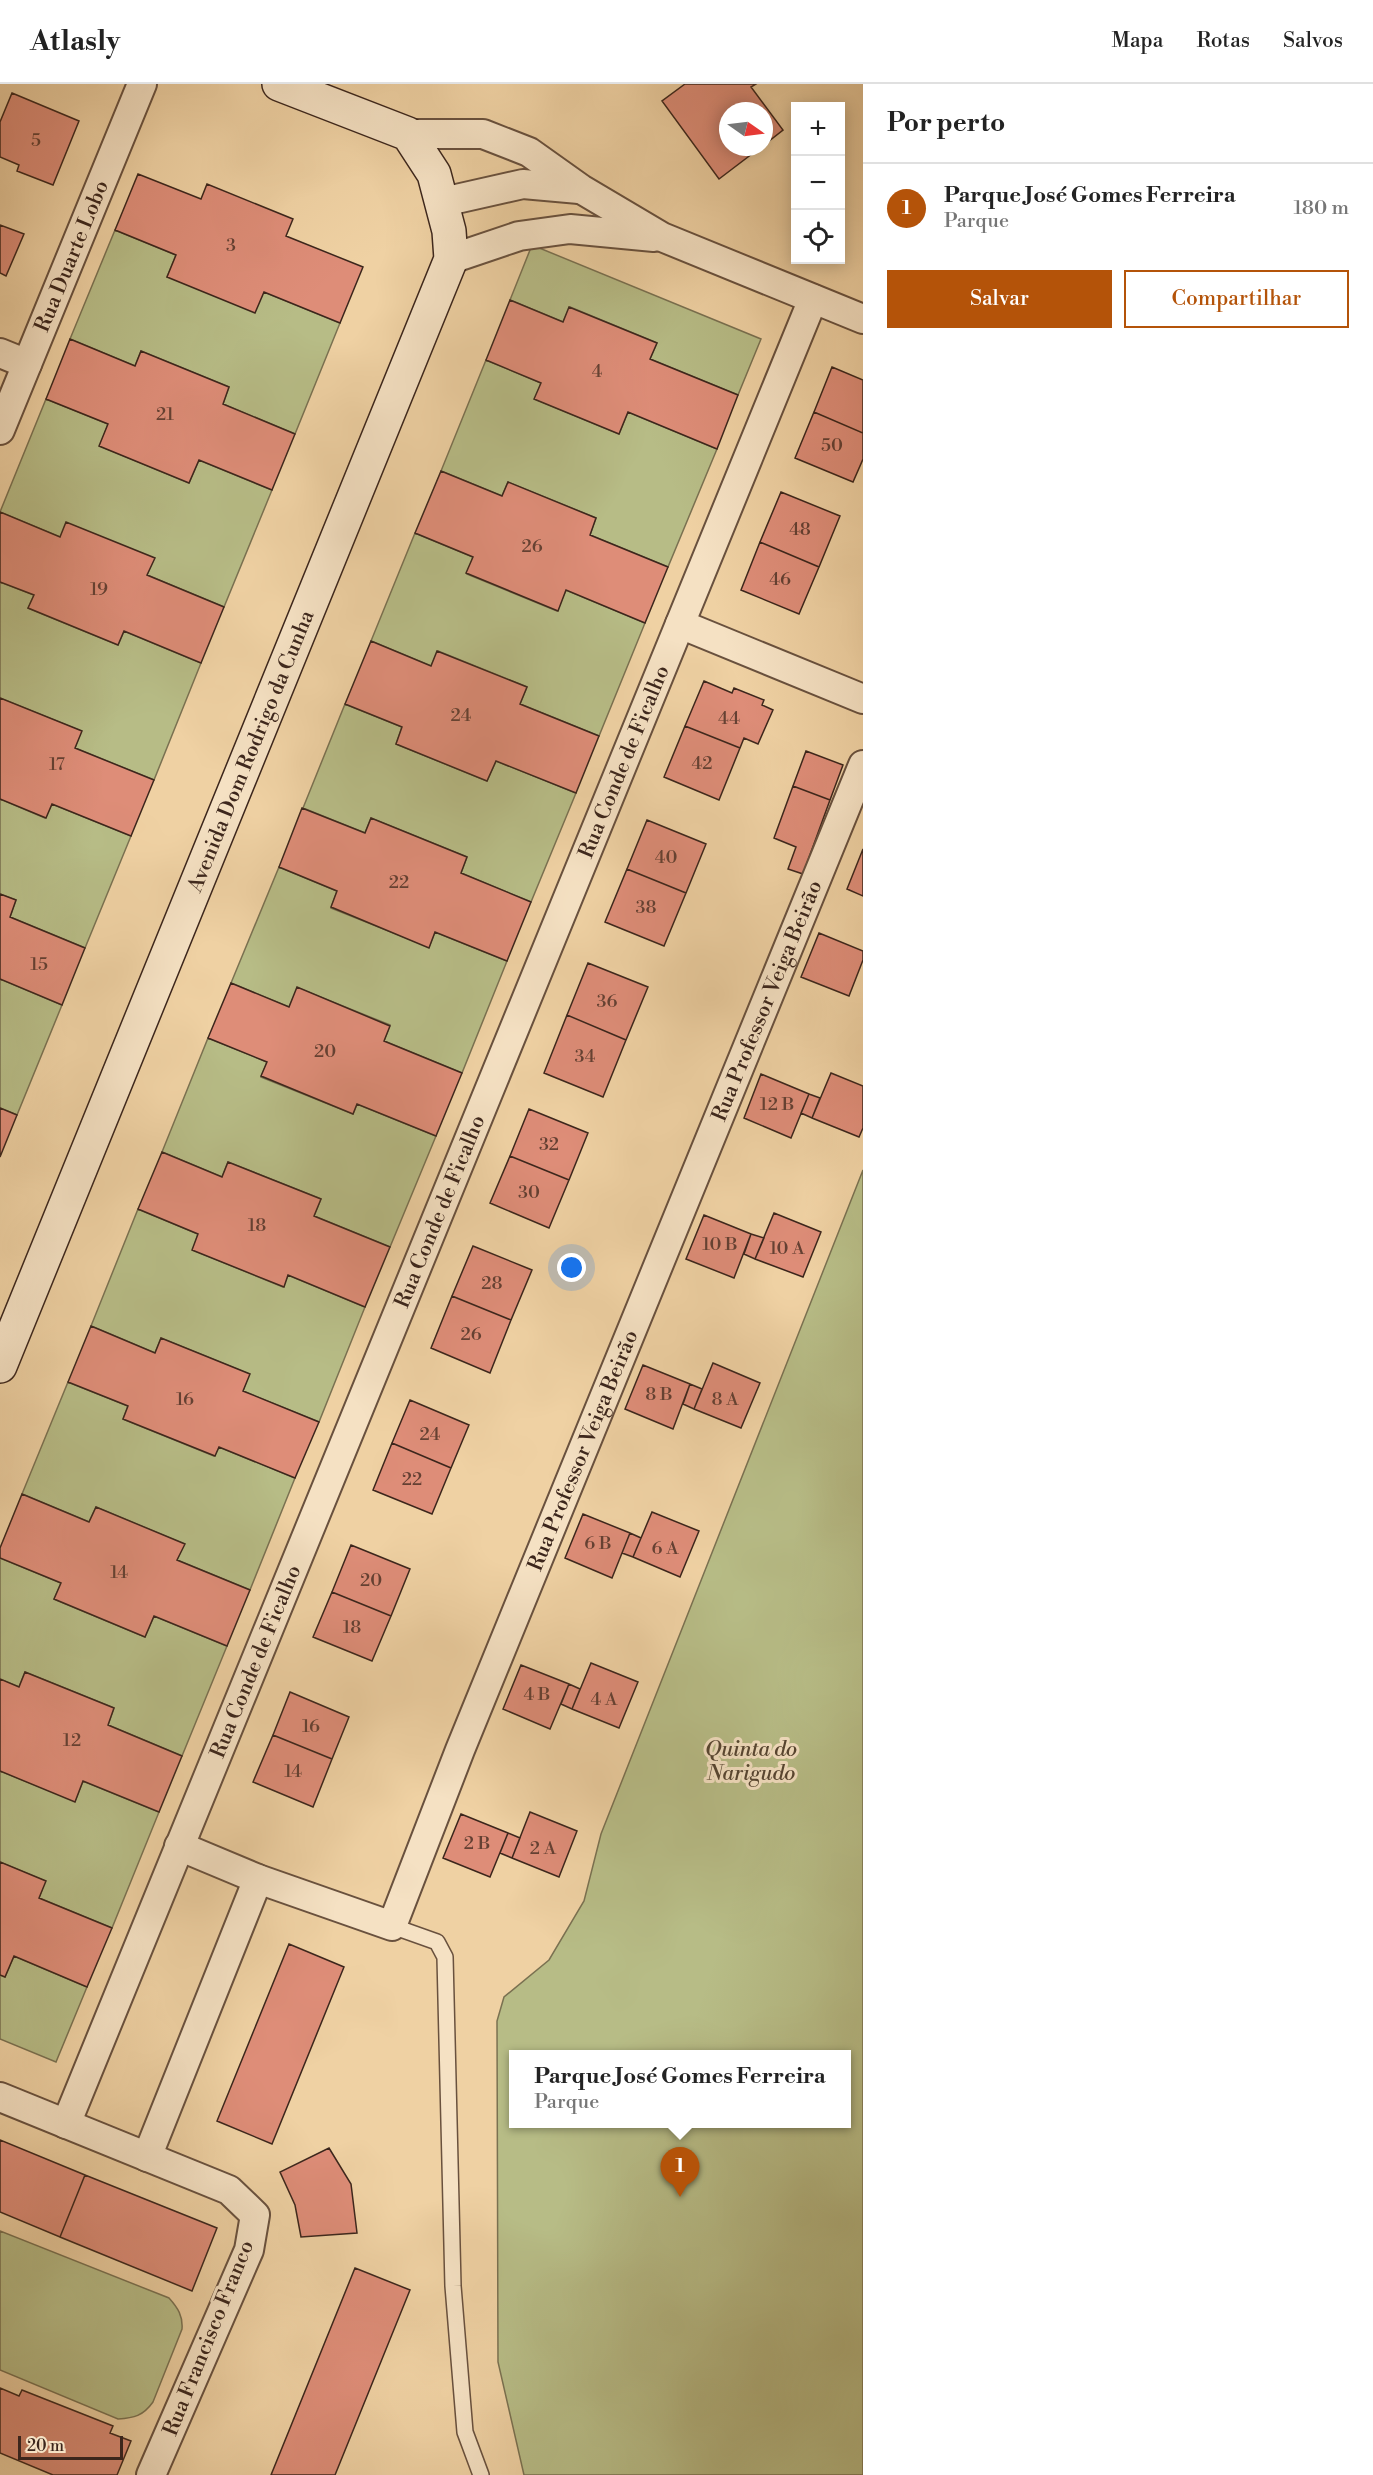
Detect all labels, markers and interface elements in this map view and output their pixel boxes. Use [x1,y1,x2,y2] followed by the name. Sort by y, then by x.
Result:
[30,24,120,59] text: Atlasly
[1111,28,1163,54] text: Mapa
[1196,28,1250,54] text: Rotas
[1283,28,1343,54] text: Salvos
[719,102,773,156] north arrow
[791,102,845,264] map controls
[791,102,845,156] button: +
[887,107,1005,139] text: Por perto
[31,129,41,152] house number: 5
[791,156,845,210] button: −
[30,177,115,336] street label: Rua Duarte Lobo
[944,182,1236,209] text: Parque José Gomes Ferreira
[902,196,911,221] text: 1
[1294,196,1349,221] text: 180 m
[944,209,1009,234] text: Parque
[791,210,845,264] button: locate
[226,234,236,257] house number: 3
[887,270,1112,328] button: Salvar
[1124,270,1349,328] button: Compartilhar
[592,360,603,383] house number: 4
[156,403,174,426] house number: 21
[821,434,843,457] house number: 50
[789,518,811,541] house number: 48
[521,535,543,558] house number: 26
[769,568,791,591] house number: 46
[90,578,108,601] house number: 19
[182,606,321,897] street label: Avenida Dom Rodrigo da Cunha
[573,662,676,862] street label: Rua Conde de Ficalho
[450,704,472,727] house number: 24
[718,707,740,730] house number: 44
[692,752,712,775] house number: 42
[49,753,65,776] house number: 17
[655,846,677,869] house number: 40
[389,871,409,894] house number: 22
[707,877,828,1125] street label: Rua Professor Veiga Beirão
[636,896,656,919] house number: 38
[30,953,48,976] house number: 15
[597,990,618,1013] house number: 36
[314,1040,336,1063] house number: 20
[575,1045,596,1068] house number: 34
[760,1093,794,1116] house number: 12 B
[389,1111,492,1312] street label: Rua Conde de Ficalho
[539,1133,559,1156] house number: 32
[518,1181,540,1204] house number: 30
[248,1214,266,1237] house number: 18
[702,1233,738,1256] house number: 10 B
[769,1237,805,1260] house number: 10 A
[557,1253,586,1282] your location
[481,1272,503,1295] house number: 28
[460,1323,482,1346] house number: 26
[523,1326,644,1575] street label: Rua Professor Veiga Beirão
[645,1383,673,1406] house number: 8 B
[176,1388,194,1411] house number: 16
[711,1388,739,1411] house number: 8 A
[419,1423,441,1446] house number: 24
[402,1468,422,1491] house number: 22
[584,1532,612,1555] house number: 6 B
[652,1537,679,1560] house number: 6 A
[110,1561,128,1584] house number: 14
[205,1561,307,1762] street label: Rua Conde de Ficalho
[360,1569,382,1592] house number: 20
[343,1616,361,1639] house number: 18
[523,1683,551,1706] house number: 4 B
[591,1688,618,1711] house number: 4 A
[302,1715,320,1738] house number: 16
[63,1729,81,1752] house number: 12
[705,1737,797,1787] park label: Quinta do Narigudo
[284,1760,302,1783] house number: 14
[464,1832,490,1855] house number: 2 B
[530,1837,557,1860] house number: 2 A
[509,2050,851,2128] popup
[534,2063,826,2090] text: Parque José Gomes Ferreira
[534,2090,599,2115] text: Parque
[660,2148,700,2197] pin: 1
[158,2237,260,2440] street label: Rua Francisco Franco
[18,2433,123,2460] scale bar
[27,2436,64,2456] text: 20 m

